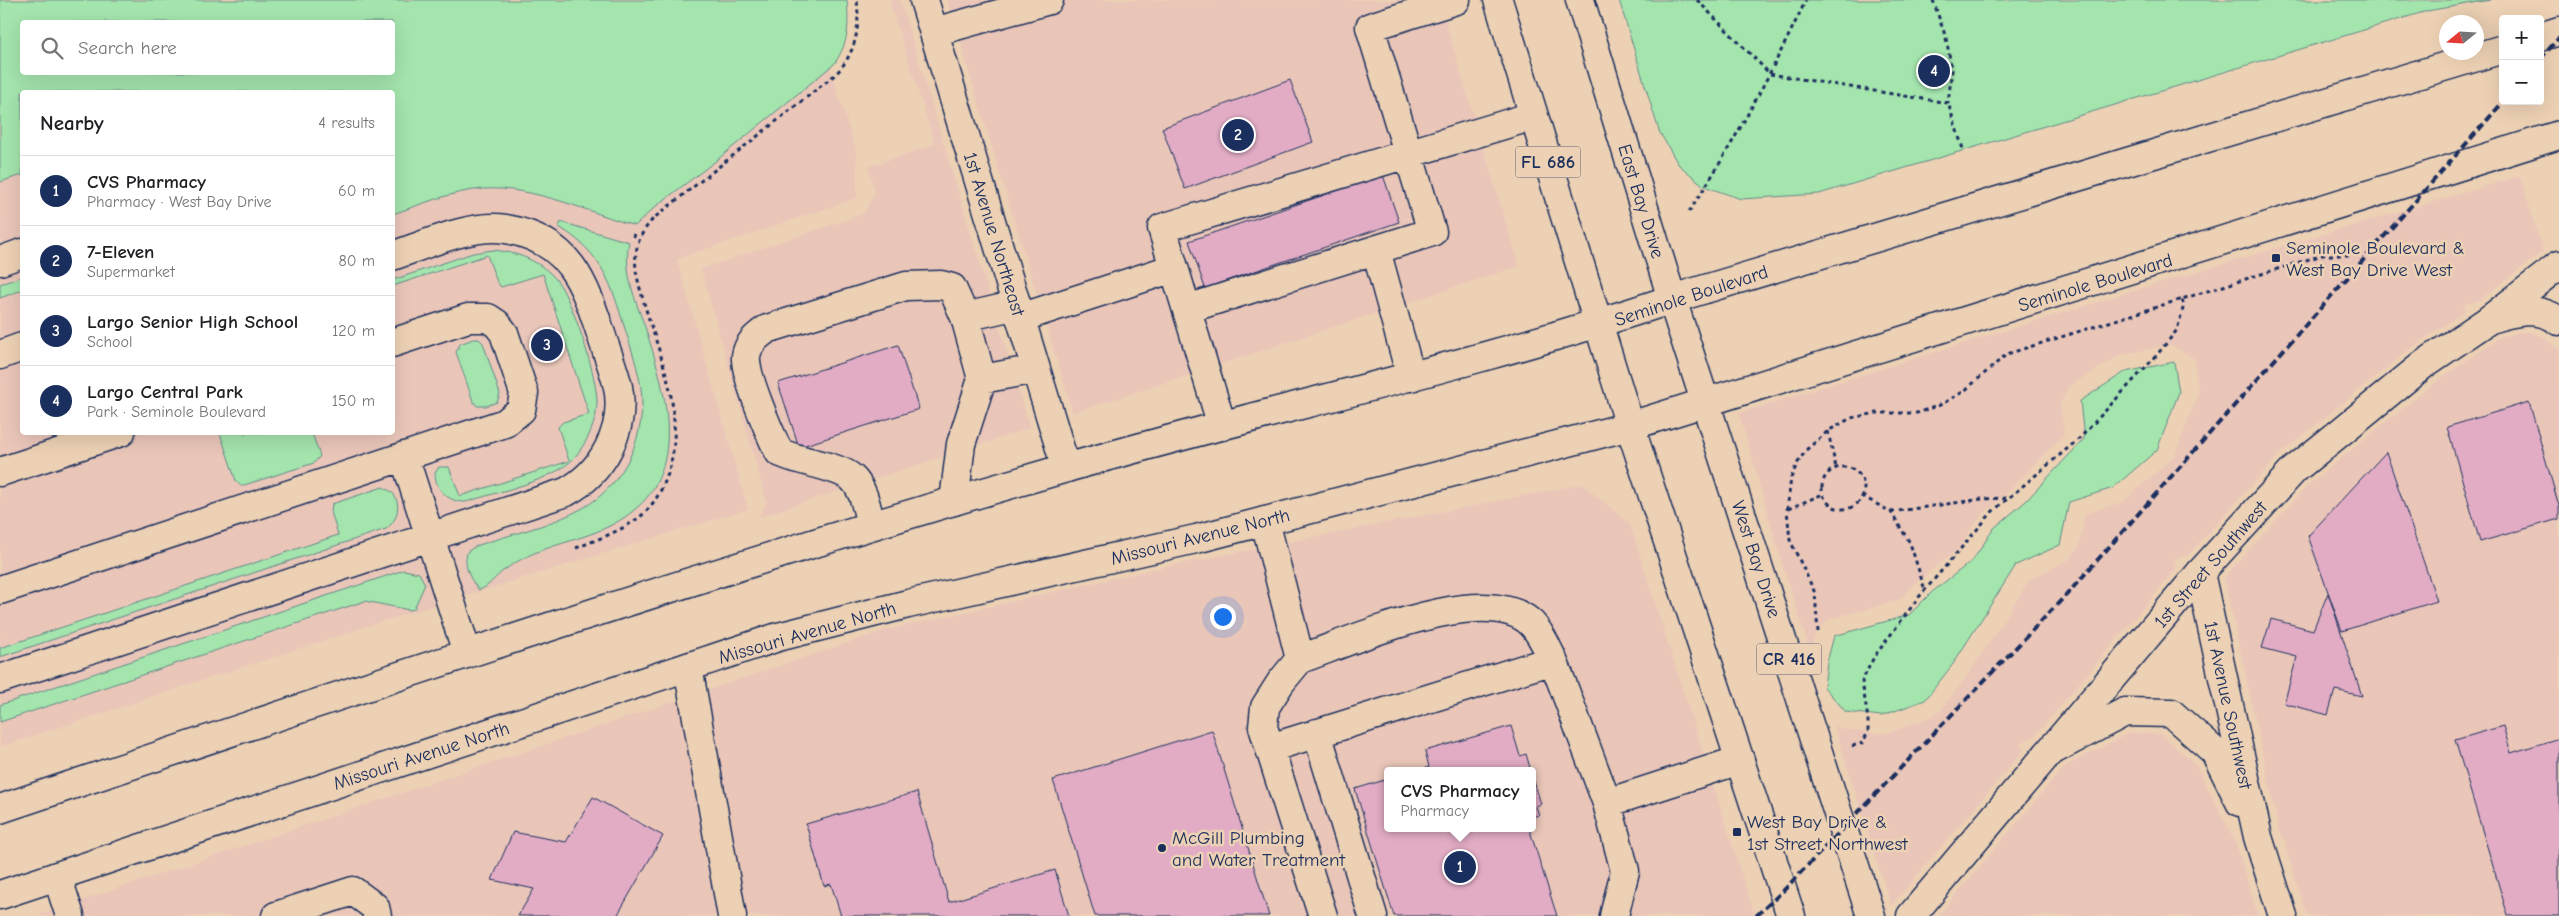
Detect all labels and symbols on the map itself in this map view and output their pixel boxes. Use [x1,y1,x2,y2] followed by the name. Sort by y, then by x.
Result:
[2439,15,2484,60] north arrow
[1918,52,1950,90] pin: 4
[1222,116,1254,154] pin: 2
[1613,142,1669,261] street label: East Bay Drive
[1516,146,1580,178] road number: FL 686
[959,150,1030,319] street label: 1st Avenue Northeast
[2286,237,2465,281] place label: Seminole Boulevard & West Bay Drive West
[2015,249,2175,317] street label: Seminole Boulevard
[2270,252,2282,264] marker: Seminole Boulevard & West Bay Drive West
[1612,261,1771,331] street label: Seminole Boulevard
[531,326,563,364] pin: 3
[2150,496,2272,633] street label: 1st Street Southwest
[1727,498,1785,621] street label: West Bay Drive
[1108,504,1292,570] street label: Missouri Avenue North
[716,597,899,669] street label: Missouri Avenue North
[1210,604,1236,630] your location
[2199,619,2257,792] street label: 1st Avenue Southwest
[1756,644,1822,674] road number: CR 416
[330,717,512,795] street label: Missouri Avenue North
[1747,811,1908,855] place label: West Bay Drive & 1st Street Northwest
[1731,826,1743,838] marker: West Bay Drive & 1st Street Northwest
[1172,827,1346,871] place label: McGill Plumbing and Water Treatment
[1156,842,1168,854] marker: McGill Plumbing and Water Treatment
[1444,848,1476,886] pin: 1

